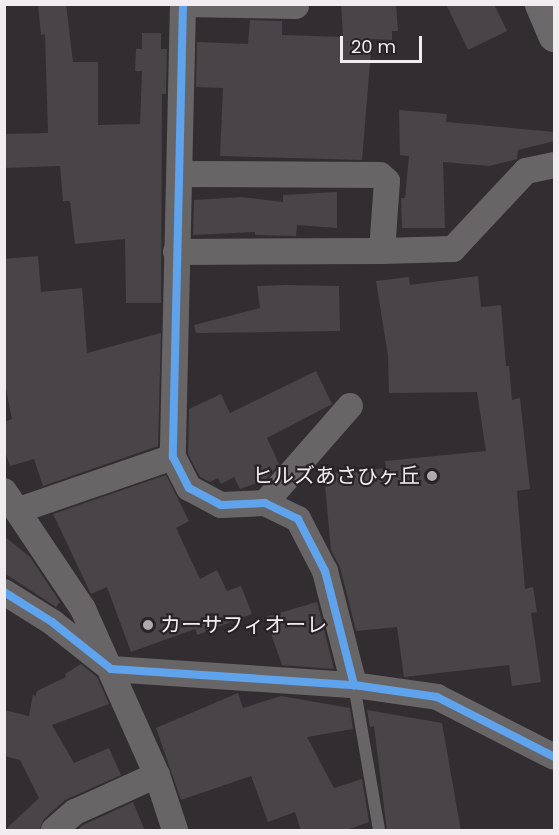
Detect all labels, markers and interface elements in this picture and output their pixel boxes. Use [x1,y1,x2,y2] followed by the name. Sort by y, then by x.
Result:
[343,24,426,62] scale bar
[351,34,396,59] text: 20 m
[252,463,420,489] place label: ヒルズあさひヶ丘
[425,469,439,483] marker: ヒルズあさひヶ丘
[160,612,328,638] place label: カーサフィオーレ
[141,618,155,632] marker: カーサフィオーレ

